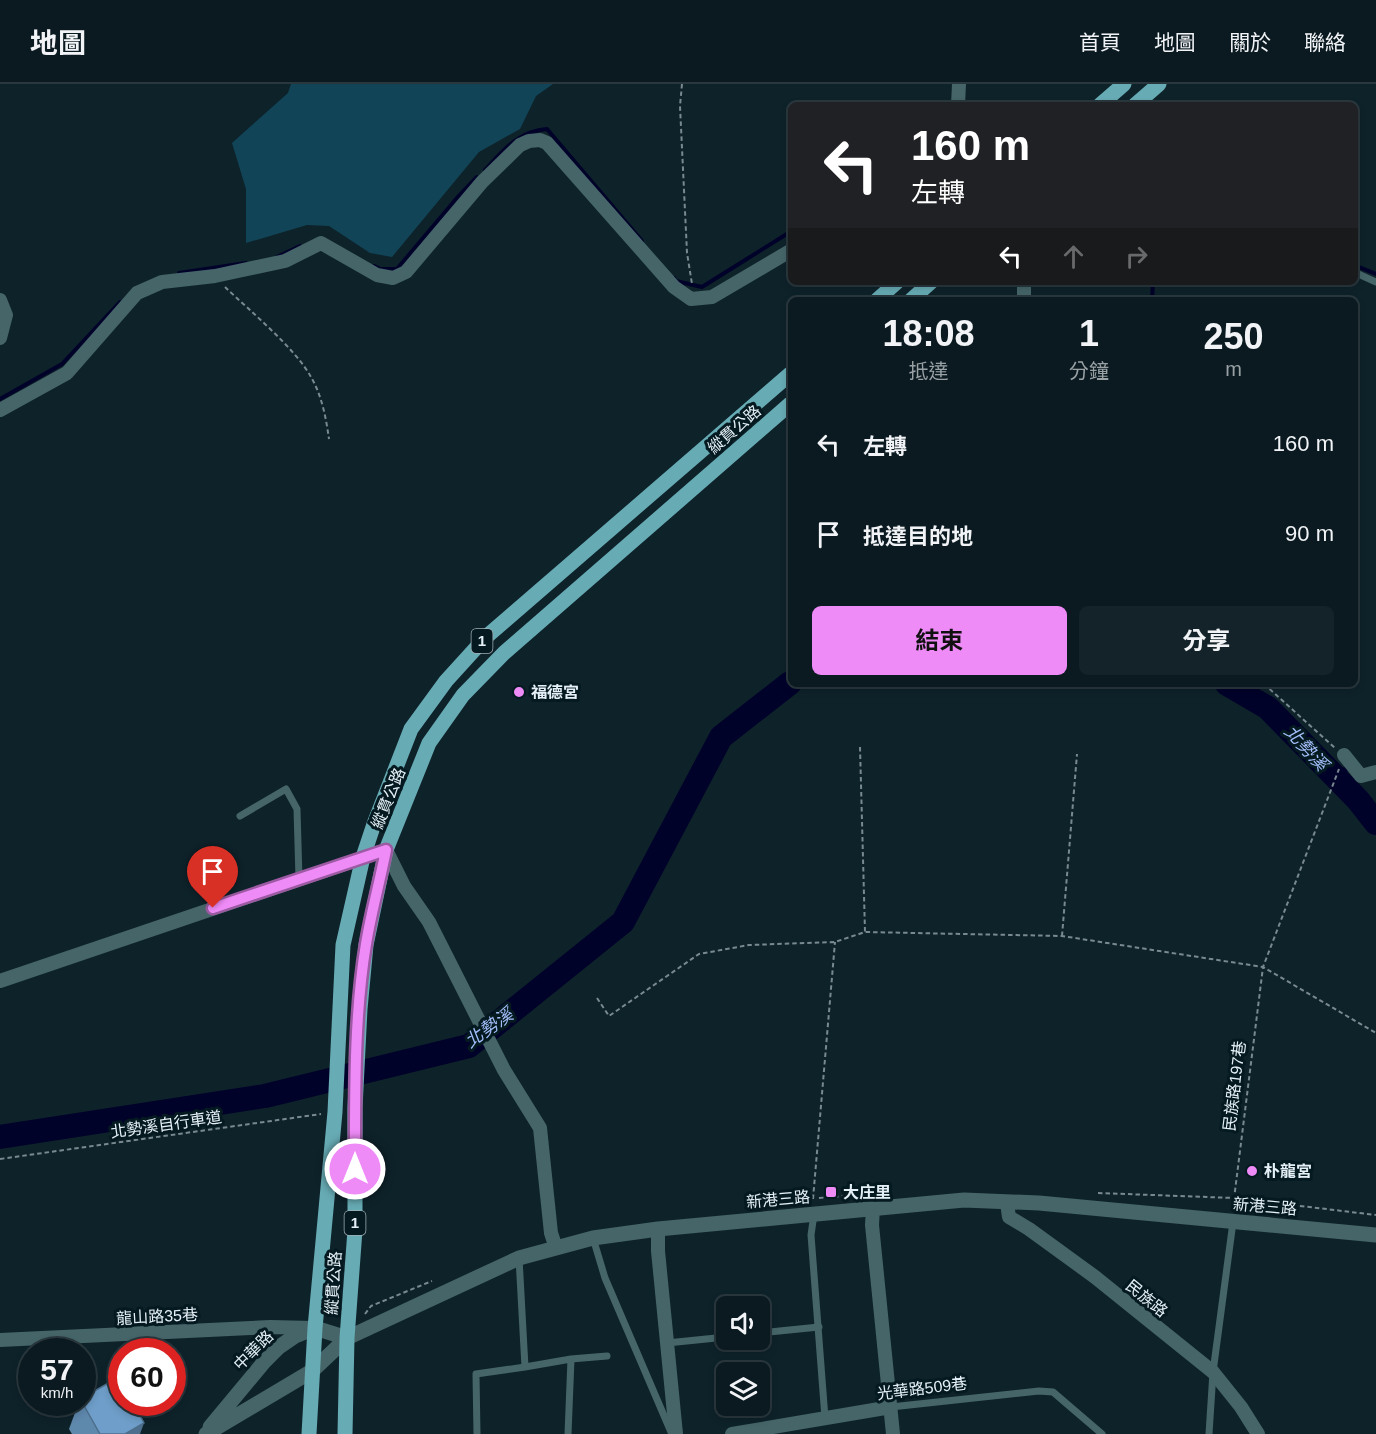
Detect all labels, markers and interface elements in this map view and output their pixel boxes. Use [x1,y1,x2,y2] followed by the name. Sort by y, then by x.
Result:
[30,28,86,59] text: 地圖
[1079,31,1121,54] text: 首頁
[1154,31,1196,54] text: 地圖
[1229,31,1271,54] text: 關於
[1304,31,1346,54] text: 聯絡
[911,122,1030,169] text: 160 m
[812,126,890,204] icon: left
[911,178,965,208] text: 左轉
[994,240,1027,273] icon: left
[1057,240,1090,273] icon: ahead
[1120,240,1153,273] icon: right
[882,313,975,354] text: 18:08
[1079,313,1099,354] text: 1
[1203,316,1264,357] text: 250
[1225,358,1242,380] text: m
[908,360,948,382] text: 抵達
[1069,360,1109,382] text: 分鐘
[705,402,764,457] street label: 縱貫公路
[812,428,845,461] icon: left
[1273,431,1334,456] text: 160 m
[863,434,907,459] text: 左轉
[812,518,845,551] icon: arrive
[1285,521,1334,546] text: 90 m
[863,524,973,549] text: 抵達目的地
[812,606,1067,675] button: 結束
[1079,606,1334,675] button: 分享
[472,629,492,653] road number: 1
[531,683,579,701] place label: 福德宮
[512,685,526,699] marker: 福德宮
[1280,721,1334,777] water label: 北勢溪
[369,765,408,831] street label: 縱貫公路
[187,846,238,908] pin
[196,855,229,888] icon: arrive
[461,1003,519,1052] water label: 北勢溪
[1221,1040,1248,1132] street label: 民族路197巷
[109,1108,223,1141] street label: 北勢溪自行車道
[323,1137,387,1201] position arrow
[1264,1162,1312,1180] place label: 朴龍宮
[1245,1164,1259,1178] marker: 朴龍宮
[843,1184,891,1201] place label: 大庄里
[824,1185,838,1199] marker: 大庄里
[745,1188,811,1211] street label: 新港三路
[1232,1195,1298,1218] street label: 新港三路
[344,1211,366,1235] road number: 1
[323,1251,344,1316] street label: 縱貫公路
[1123,1277,1171,1320] street label: 民族路
[716,1296,770,1416] map controls
[716,1296,770,1350] button: sound
[116,1306,198,1327] street label: 龍山路35巷
[230,1327,276,1373] street label: 中華路
[108,1338,186,1416] speed limit sign: 60
[40,1353,74,1386] text: 57
[716,1362,770,1416] button: layers
[876,1375,968,1402] street label: 光華路509巷
[41,1384,73,1401] text: km/h

